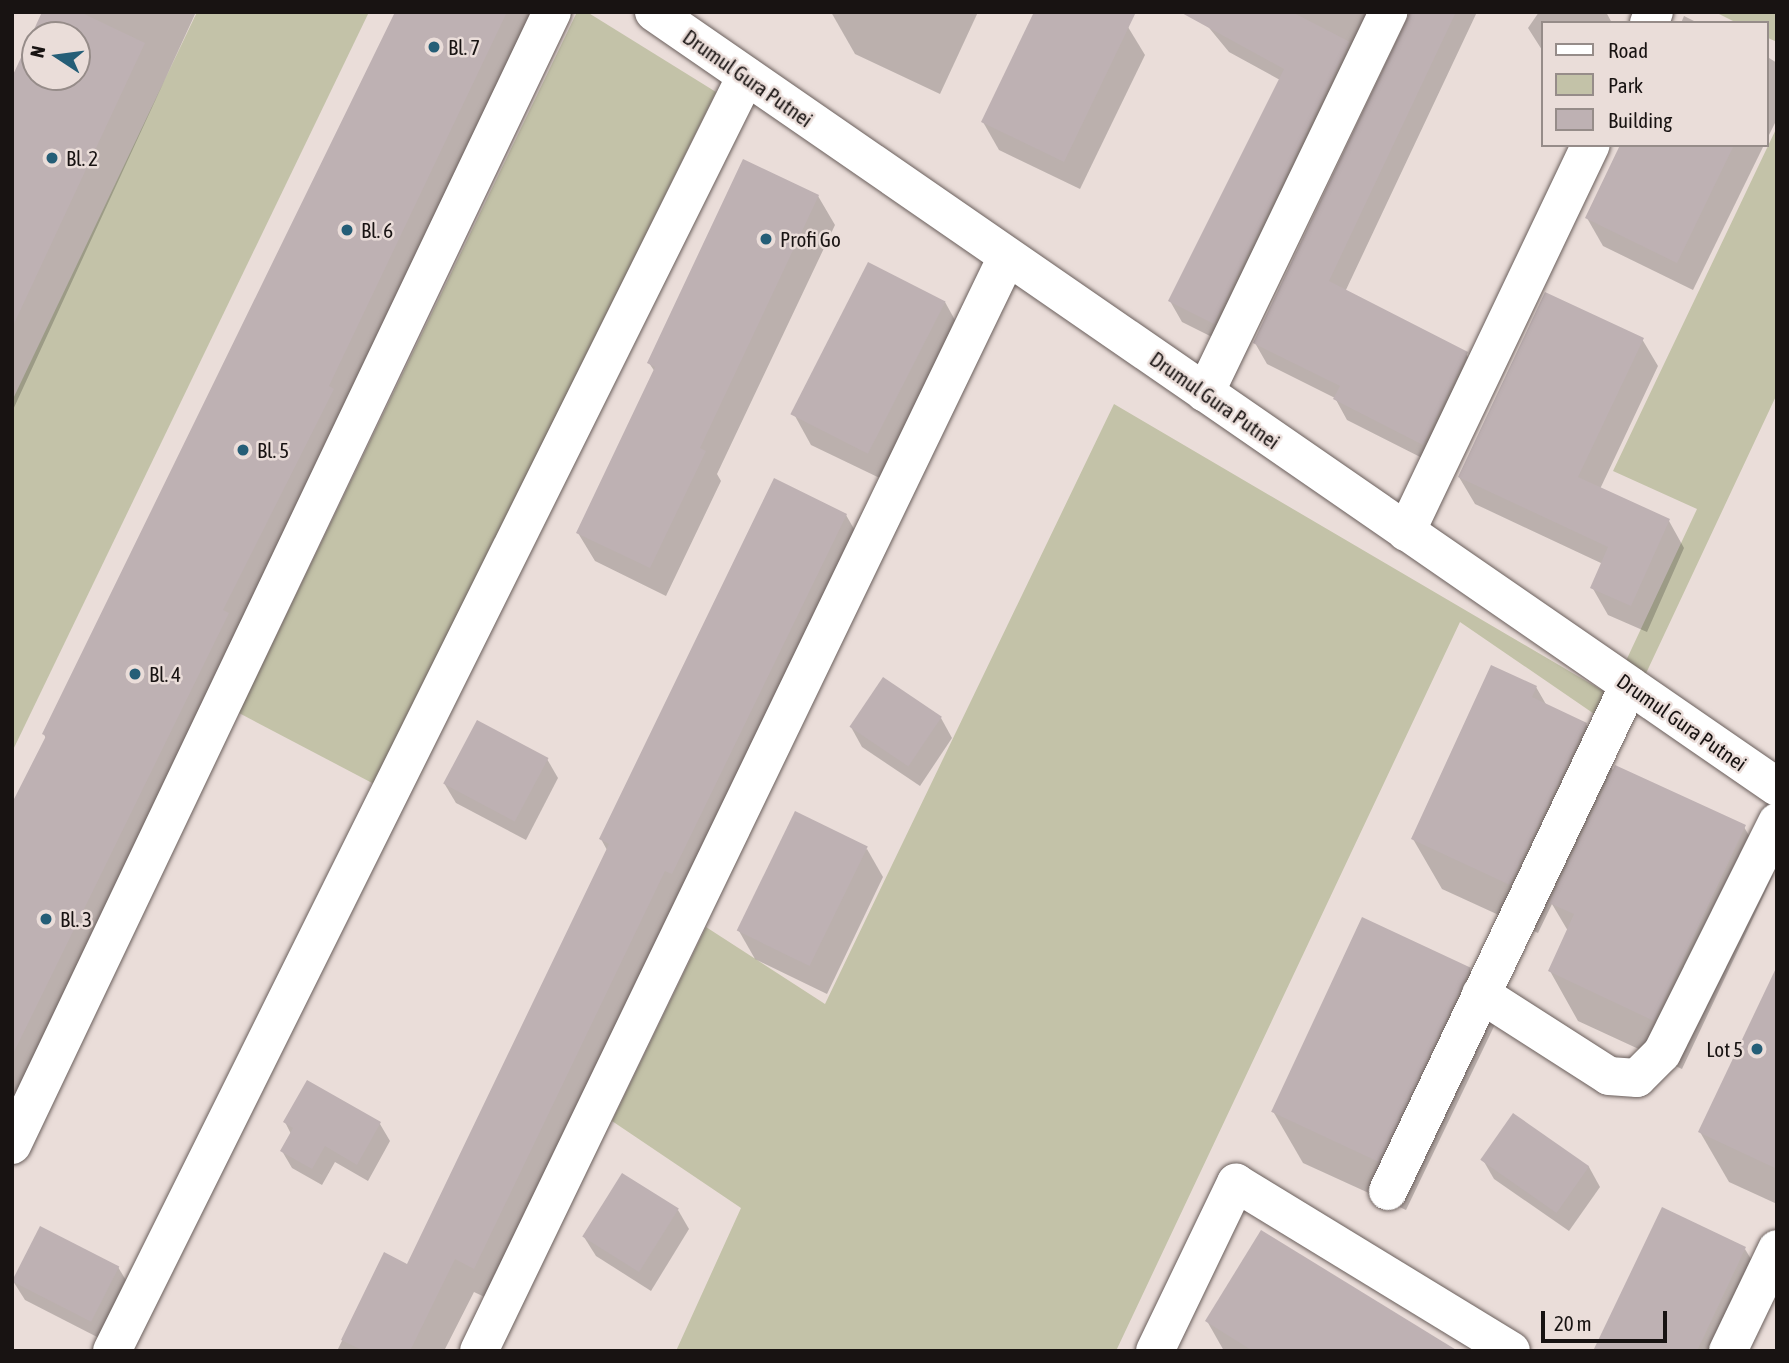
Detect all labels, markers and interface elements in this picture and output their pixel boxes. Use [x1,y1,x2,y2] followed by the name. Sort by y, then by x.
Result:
[21,21,91,91] north arrow
[1540,21,1768,147] legend
[678,24,818,132] street label: Drumul Gura Putnei
[448,34,480,60] place label: Bl. 7
[1608,38,1648,62] text: Road
[426,39,442,55] marker: Bl. 7
[26,44,49,60] text: N
[1608,73,1643,97] text: Park
[1608,108,1672,132] text: Building
[66,145,98,171] place label: Bl. 2
[44,150,60,166] marker: Bl. 2
[361,217,393,243] place label: Bl. 6
[339,222,355,238] marker: Bl. 6
[780,226,841,252] place label: Profi Go
[758,231,774,247] marker: Profi Go
[1145,346,1285,454] street label: Drumul Gura Putnei
[257,437,289,463] place label: Bl. 5
[235,442,251,458] marker: Bl. 5
[149,661,181,687] place label: Bl. 4
[127,666,143,682] marker: Bl. 4
[1612,668,1752,776] street label: Drumul Gura Putnei
[60,906,92,932] place label: Bl. 3
[38,911,54,927] marker: Bl. 3
[1706,1036,1743,1062] place label: Lot 5
[1749,1041,1765,1057] marker: Lot 5
[1544,1296,1670,1340] scale bar
[1554,1311,1592,1335] text: 20 m

